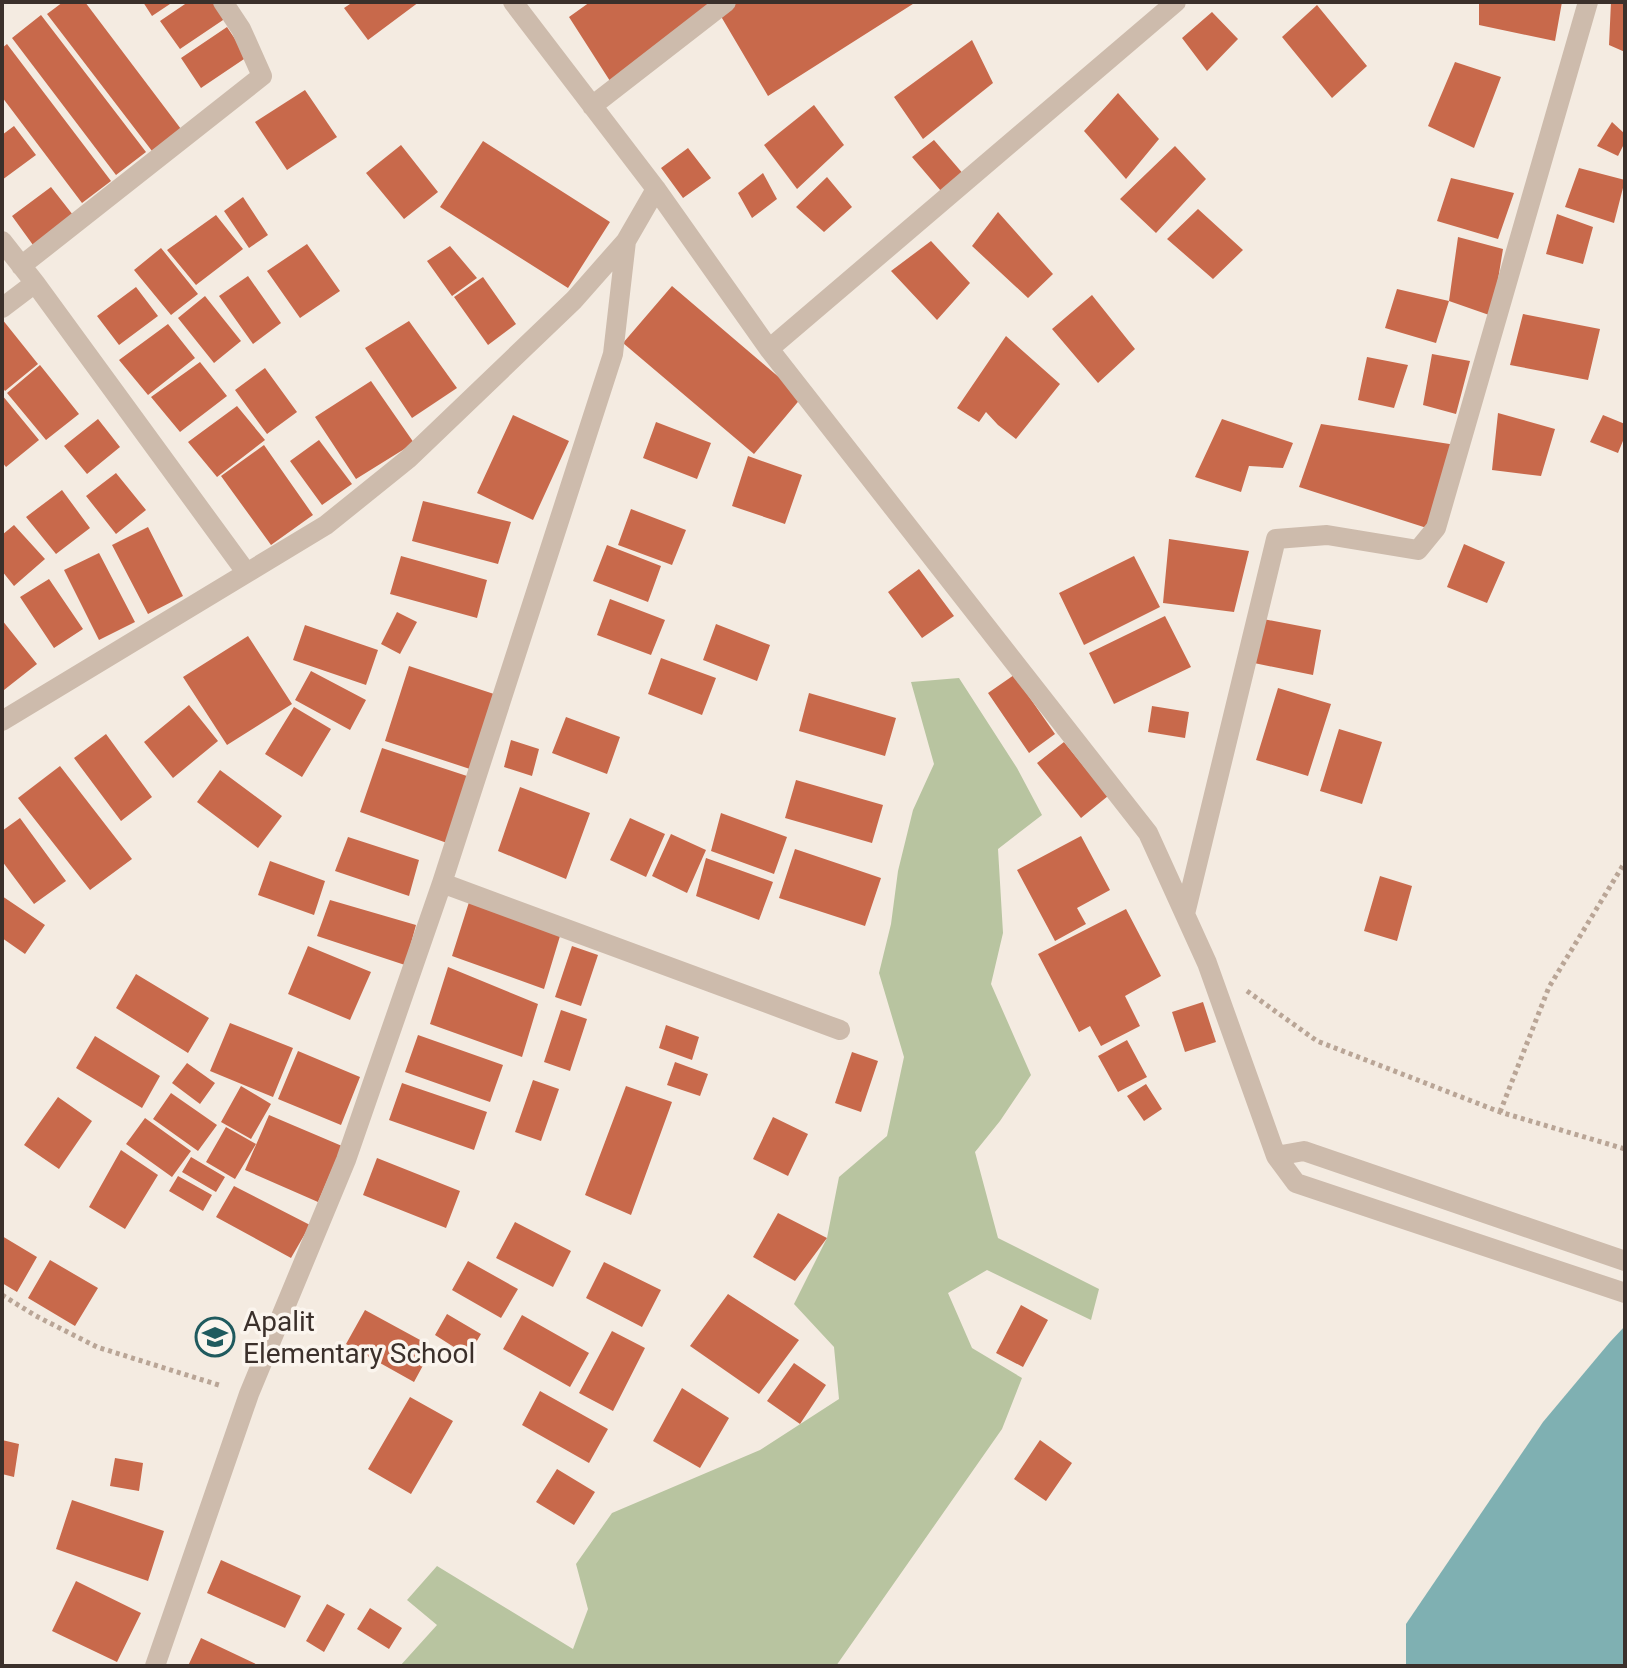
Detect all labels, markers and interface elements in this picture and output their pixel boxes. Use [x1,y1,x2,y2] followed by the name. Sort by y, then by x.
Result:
[243,1305,475,1370] place label: Apalit Elementary School
[194,1316,236,1358] school or university icon: Apalit Elementary School

